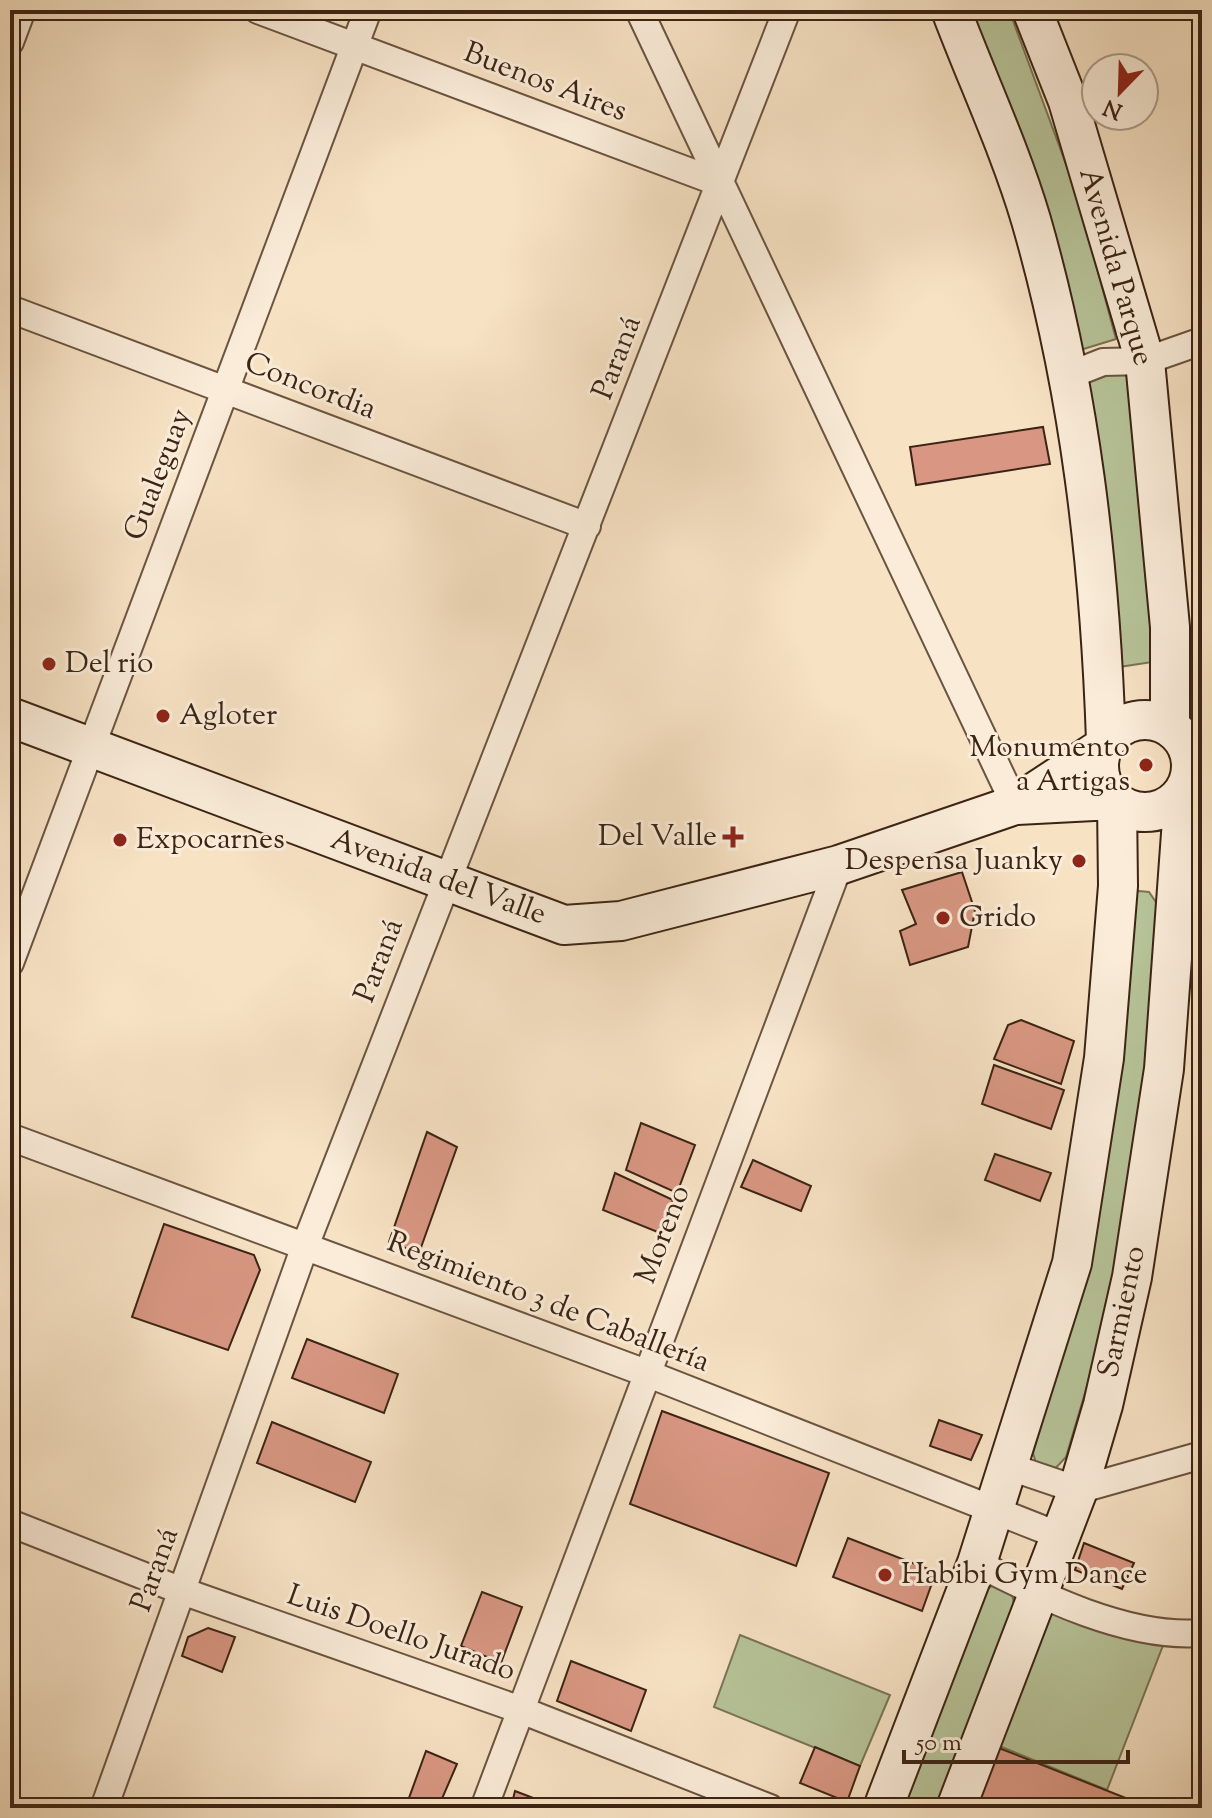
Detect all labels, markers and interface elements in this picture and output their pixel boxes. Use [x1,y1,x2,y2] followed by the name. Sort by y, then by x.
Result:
[457,32,633,134] street label: Buenos Aires
[1080,52,1160,132] north arrow
[1099,89,1128,126] text: N
[1066,163,1164,371] street label: Avenida Parque
[582,310,654,406] street label: Paraná
[238,342,382,432] street label: Concordia
[114,403,204,547] street label: Gualeguay
[65,643,153,686] place label: Del rio
[40,655,58,673] marker: Del rio
[179,695,277,738] place label: Agloter
[154,707,172,725] marker: Agloter
[969,727,1130,804] place label: Monumento a Artigas
[1137,756,1155,774] marker: Monumento a Artigas
[598,816,717,859] place label: Del Valle
[136,819,285,862] place label: Expocarnes
[324,819,552,937] street label: Avenida del Valle
[724,828,742,846] marker: Del Valle
[111,831,129,849] marker: Expocarnes
[845,840,1063,883] place label: Despensa Juanky
[1070,852,1088,870] marker: Despensa Juanky
[959,897,1036,940] place label: Grido
[934,909,952,927] marker: Grido
[344,913,416,1009] street label: Paraná
[626,1179,702,1291] street label: Moreno
[380,1222,716,1385] street label: Regimiento 3 de Caballería
[1088,1242,1158,1382] street label: Sarmiento
[121,1522,191,1618] street label: Paraná
[901,1554,1147,1597] place label: Habibi Gym Dance
[876,1566,894,1584] marker: Habibi Gym Dance
[281,1575,521,1693] street label: Luis Doello Jurado
[904,1714,1128,1764] scale bar
[914,1727,962,1761] text: 50 m

